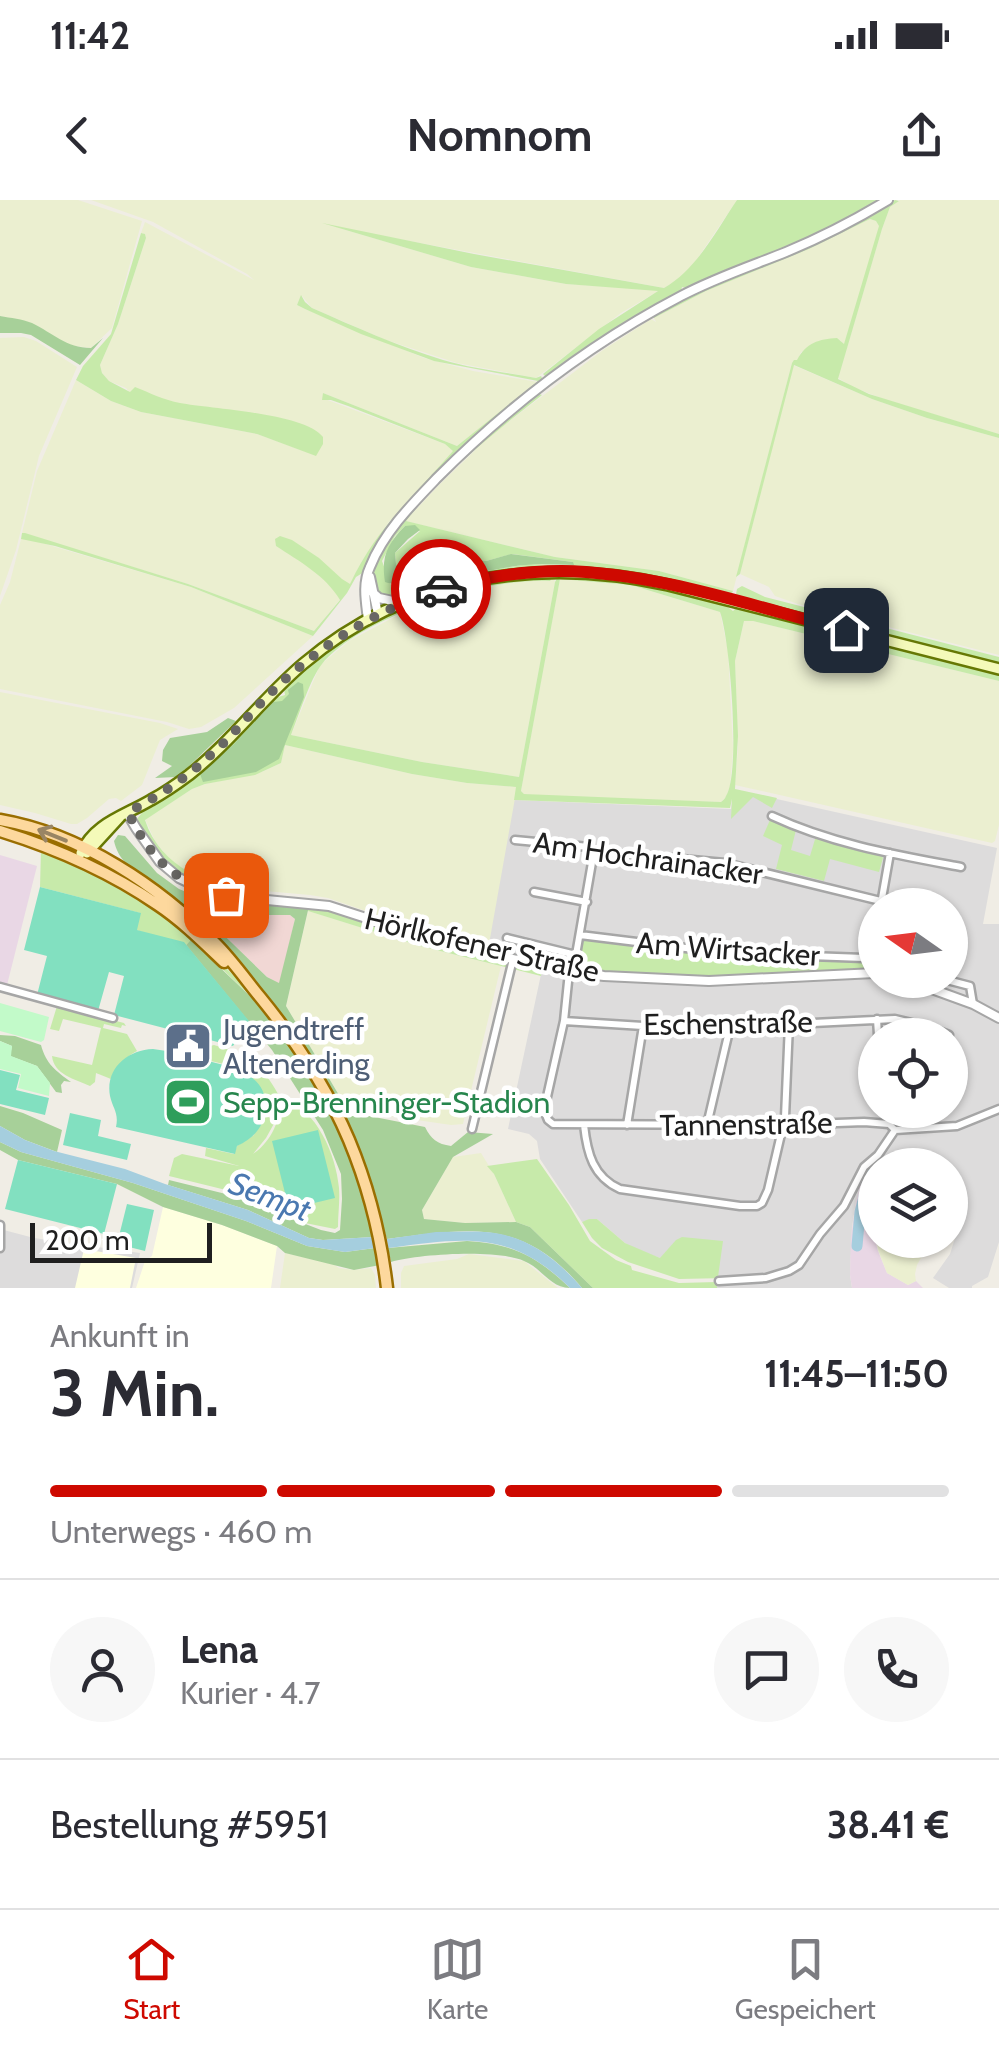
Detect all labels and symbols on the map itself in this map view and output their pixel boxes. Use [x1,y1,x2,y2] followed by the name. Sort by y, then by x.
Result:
[391,539,491,639] courier
[804,588,889,673] pin
[531,824,766,892] street label: Am Hochrainacker
[38,825,68,843] one-way arrow
[184,853,269,938] pin
[858,888,968,998] north arrow
[361,900,603,990] street label: Hörlkofener Straße
[635,924,821,974] street label: Am Wirtsacker
[643,1003,813,1043] street label: Eschenstraße
[222,1011,371,1082] place label: Jugendtreff Altenerding
[162,1020,214,1072] public building icon: Jugendtreff Altenerding
[162,1076,214,1128] sports icon: Sepp-Brenninger-Stadion
[223,1084,550,1121] place label: Sepp-Brenninger-Stadion
[659,1104,833,1144] street label: Tannenstraße
[224,1163,317,1230] water label: Sempt
[30,1218,212,1262] scale bar

